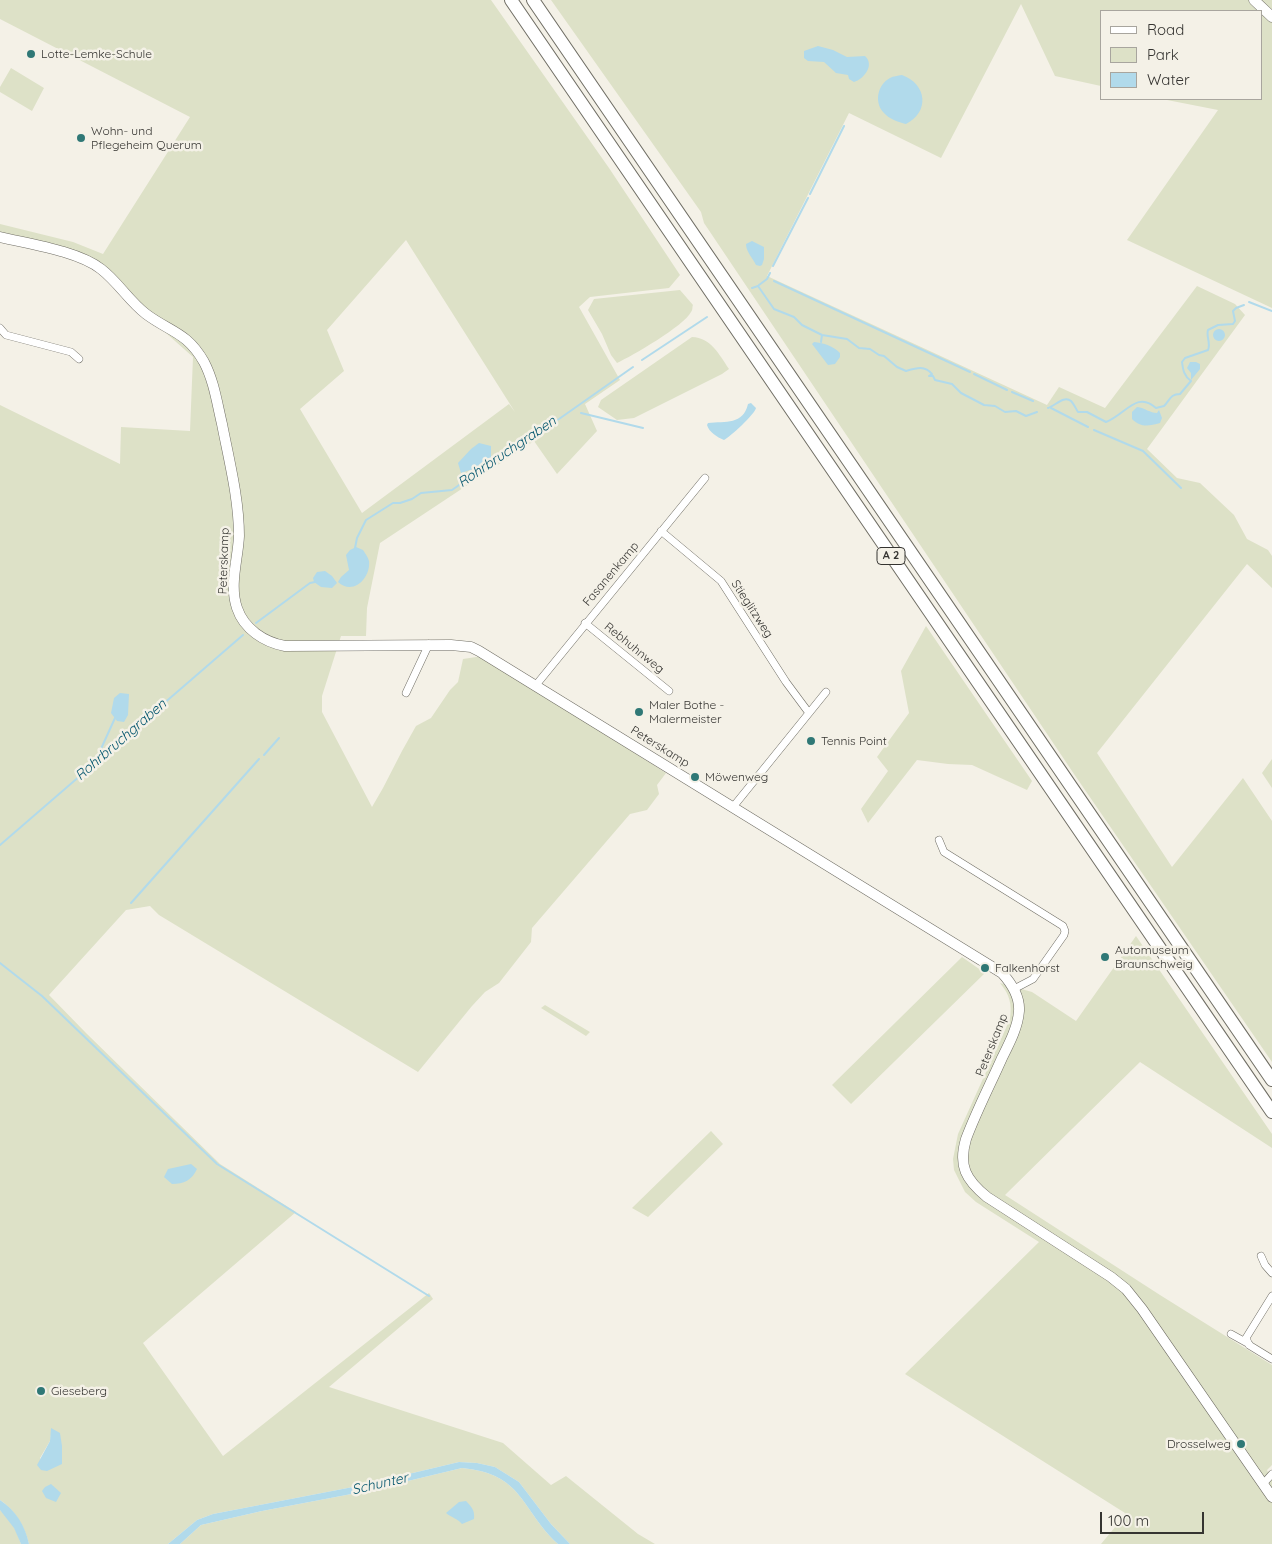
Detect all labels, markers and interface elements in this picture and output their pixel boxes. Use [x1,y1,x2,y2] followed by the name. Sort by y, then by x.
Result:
[1100,10,1262,100] legend
[1147,20,1184,39] text: Road
[1147,45,1179,64] text: Park
[41,47,152,61] place label: Lotte-Lemke-Schule
[25,48,37,60] marker: Lotte-Lemke-Schule
[1147,70,1190,89] text: Water
[91,124,202,152] place label: Wohn- und Pflegeheim Querum
[75,132,87,144] marker: Wohn- und Pflegeheim Querum
[455,413,559,491] water label: Rohrbruchgraben
[216,527,232,595] street label: Peterskamp
[580,539,642,609] street label: Fasanenkamp
[877,548,905,564] road number: A 2
[728,577,776,641] street label: Stieglitzweg
[601,620,667,676] street label: Rebhuhnweg
[72,696,170,784] water label: Rohrbruchgraben
[649,698,724,726] place label: Maler Bothe - Malermeister
[633,706,645,718] marker: Maler Bothe - Malermeister
[628,723,692,771] street label: Peterskamp
[821,734,887,748] place label: Tennis Point
[805,735,817,747] marker: Tennis Point
[705,770,768,784] place label: Möwenweg
[689,771,701,783] marker: Möwenweg
[1115,943,1193,971] place label: Automuseum Braunschweig
[1099,951,1111,963] marker: Automuseum Braunschweig
[995,961,1060,975] place label: Falkenhorst
[979,962,991,974] marker: Falkenhorst
[973,1011,1011,1079] street label: Peterskamp
[51,1384,107,1398] place label: Gieseberg
[35,1385,47,1397] marker: Gieseberg
[1167,1437,1231,1451] place label: Drosselweg
[1235,1438,1247,1450] marker: Drosselweg
[350,1469,410,1499] water label: Schunter
[1102,1502,1206,1534] scale bar
[1108,1511,1149,1530] text: 100 m

